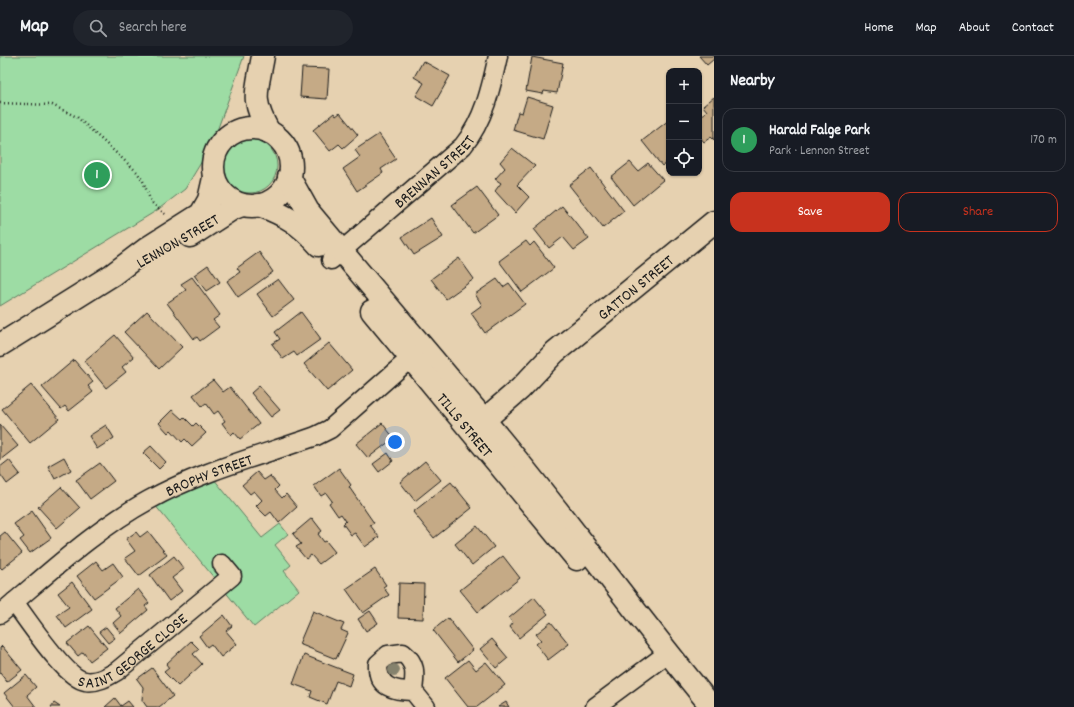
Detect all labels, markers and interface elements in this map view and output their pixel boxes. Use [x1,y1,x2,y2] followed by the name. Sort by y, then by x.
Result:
[73,10,353,46] search box
[20,14,49,41] text: Map
[87,17,109,39] icon: search
[119,17,187,39] text: Search here
[864,18,893,38] text: Home
[915,18,937,38] text: Map
[959,18,990,38] text: About
[1012,18,1054,38] text: Contact
[666,68,702,176] map controls
[666,68,702,104] button: +
[730,70,774,94] text: Nearby
[666,104,702,140] button: −
[769,120,870,142] text: Harald Falge Park
[390,131,482,215] street label: BRENNAN STREET
[743,131,745,150] text: 1
[1030,131,1057,150] text: 170 m
[666,140,702,176] button: locate
[769,142,870,161] text: Park · Lennon Street
[84,160,110,190] pin: 1
[730,192,890,232] button: Save
[898,192,1058,232] button: Share
[132,209,225,275] street label: LENNON STREET
[593,250,680,327] street label: GATTON STREET
[430,389,498,464] street label: TILLS STREET
[385,432,405,452] your location
[162,449,256,504] street label: BROPHY STREET
[74,608,194,695] street label: SAINT GEORGE CLOSE

